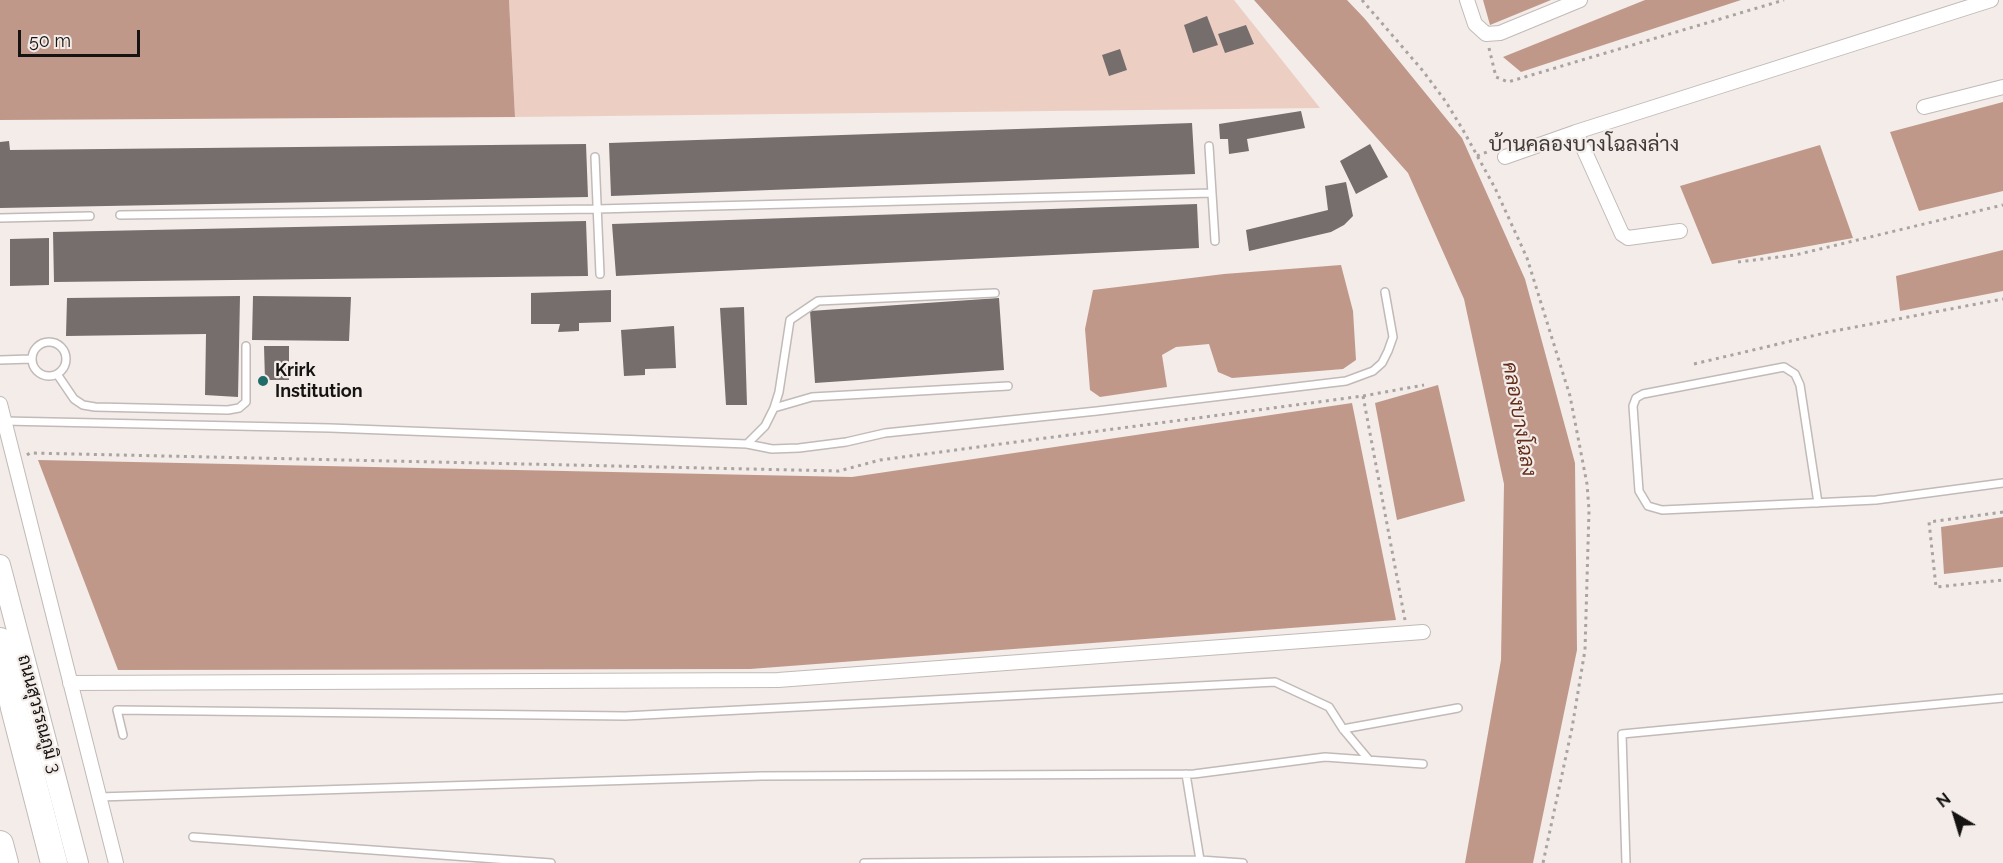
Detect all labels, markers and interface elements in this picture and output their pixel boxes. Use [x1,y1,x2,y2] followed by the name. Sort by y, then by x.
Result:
[21,18,142,56] scale bar
[29,30,71,51] text: 50 m
[1489,132,1679,158] district label: บ้านคลองบางโฉลงล่าง
[275,360,363,403] place label: Krirk Institution
[1497,360,1541,478] water label: คลองบางโฉลง
[256,374,270,388] marker: Krirk Institution
[13,652,65,776] street label: ถนนสุวรรณภูมิ 3
[1925,785,1985,845] north arrow
[1933,789,1954,812] text: N

